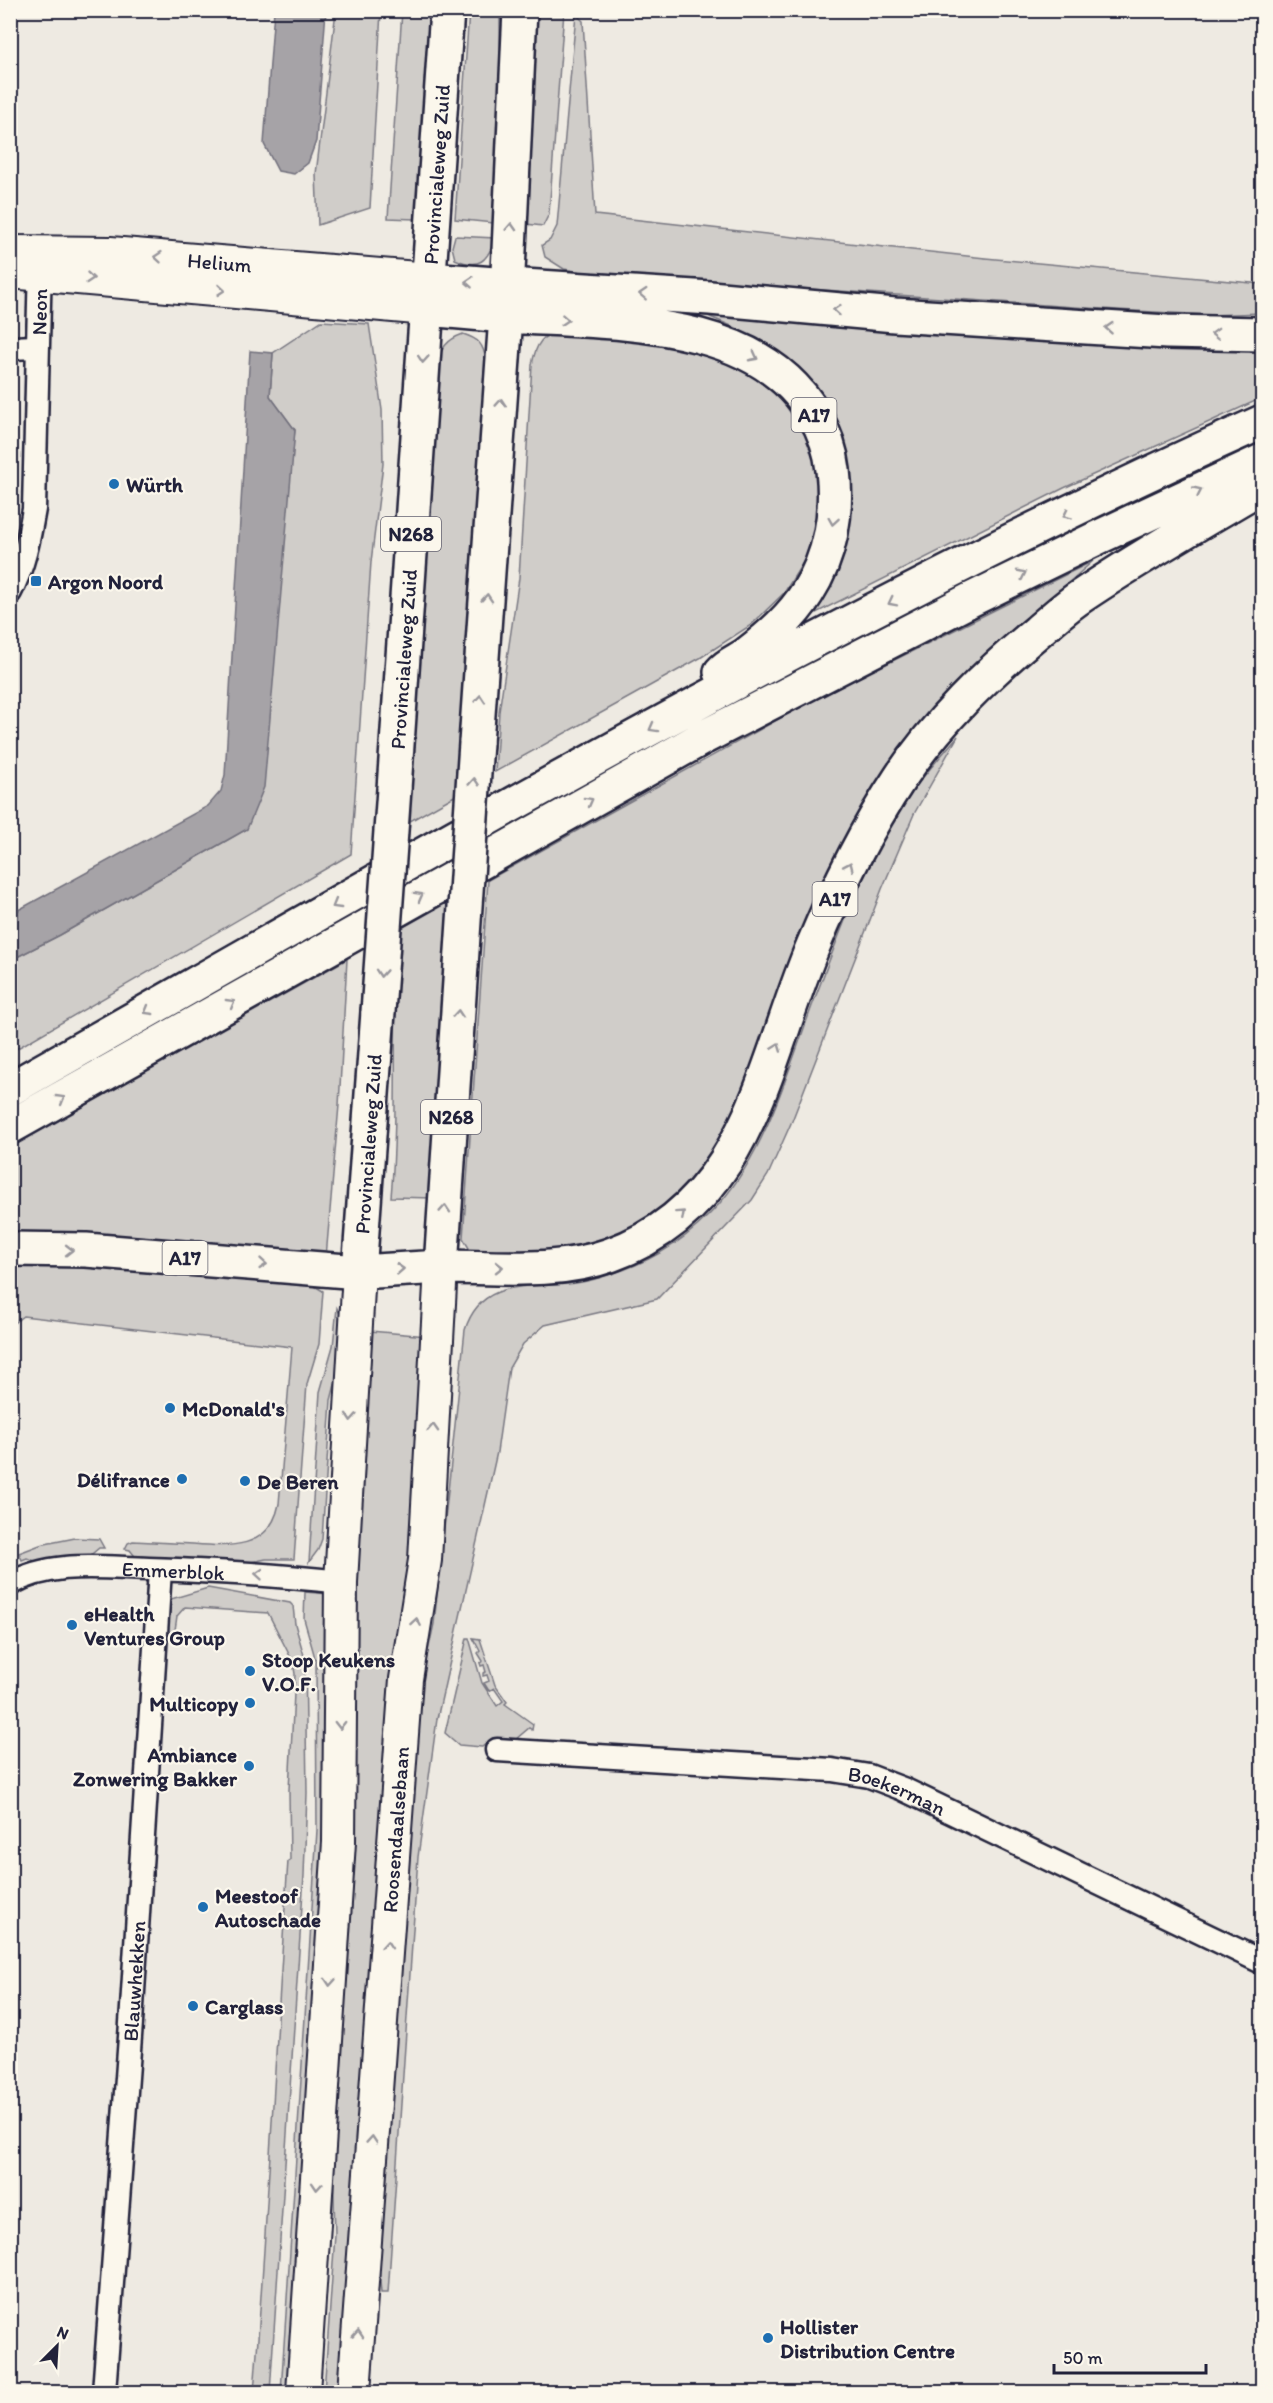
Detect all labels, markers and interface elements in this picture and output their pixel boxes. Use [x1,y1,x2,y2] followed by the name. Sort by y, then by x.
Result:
[417,84,454,265] street label: Provincialeweg Zuid
[505,222,518,231] one-way arrow
[186,247,253,277] street label: Helium
[154,251,163,264] one-way arrow
[85,271,94,284] one-way arrow
[464,276,473,289] one-way arrow
[217,283,226,296] one-way arrow
[638,287,647,300] one-way arrow
[26,288,52,336] street label: Neon
[833,304,842,317] one-way arrow
[560,313,569,326] one-way arrow
[1104,322,1113,335] one-way arrow
[1210,327,1219,340] one-way arrow
[748,350,759,362] one-way arrow
[417,354,430,363] one-way arrow
[792,398,836,432] road number: A17
[494,399,507,408] one-way arrow
[126,472,184,497] place label: Würth
[107,477,121,491] marker: Würth
[1192,486,1203,498] one-way arrow
[1062,507,1073,519] one-way arrow
[827,516,840,526] one-way arrow
[381,517,441,551] road number: N268
[384,568,421,750] street label: Provincialeweg Zuid
[47,569,164,595] place label: Argon Noord
[1016,570,1027,582] one-way arrow
[29,574,43,588] marker: Argon Noord
[481,593,494,602] one-way arrow
[887,594,898,606] one-way arrow
[473,695,486,704] one-way arrow
[649,721,659,732] one-way arrow
[467,777,480,786] one-way arrow
[583,797,594,808] one-way arrow
[842,862,854,873] one-way arrow
[812,882,858,916] road number: A17
[413,892,423,904] one-way arrow
[332,897,342,909] one-way arrow
[375,968,388,977] one-way arrow
[225,998,235,1010] one-way arrow
[144,1004,154,1015] one-way arrow
[451,1010,464,1019] one-way arrow
[769,1042,782,1053] one-way arrow
[349,1053,387,1235] street label: Provincialeweg Zuid
[55,1094,66,1106] one-way arrow
[421,1100,481,1134] road number: N268
[438,1204,451,1213] one-way arrow
[674,1210,685,1221] one-way arrow
[162,1241,207,1275] road number: A17
[64,1244,73,1256] one-way arrow
[259,1257,268,1270] one-way arrow
[495,1261,504,1273] one-way arrow
[395,1263,404,1276] one-way arrow
[182,1396,285,1421] place label: McDonald's
[163,1401,177,1415] marker: McDonald's
[345,1413,358,1422] one-way arrow
[426,1423,439,1432] one-way arrow
[77,1467,170,1492] place label: Délifrance
[257,1469,339,1494] place label: De Beren
[175,1472,189,1486] marker: Délifrance
[238,1474,252,1488] marker: De Beren
[121,1555,225,1585] street label: Emmerblok
[254,1568,263,1581] one-way arrow
[84,1601,225,1651] place label: eHealth Ventures Group
[409,1617,421,1626] one-way arrow
[65,1618,79,1632] marker: eHealth Ventures Group
[262,1647,395,1696] place label: Stoop Keukens V.O.F.
[243,1664,257,1678] marker: Stoop Keukens V.O.F.
[149,1691,238,1717] place label: Multicopy
[243,1696,257,1710] marker: Multicopy
[334,1720,346,1729] one-way arrow
[73,1742,238,1792] place label: Ambiance Zonwering Bakker
[376,1745,414,1914] street label: Roosendaalsebaan
[242,1759,256,1773] marker: Ambiance Zonwering Bakker
[846,1760,950,1820] street label: Boekerman
[214,1883,321,1932] place label: Meestoof Autoschade
[196,1900,210,1914] marker: Meestoof Autoschade
[117,1920,150,2042] street label: Blauwhekken
[380,1941,393,1950] one-way arrow
[324,1978,337,1987] one-way arrow
[205,1994,283,2020] place label: Carglass
[186,1999,200,2013] marker: Carglass
[366,2135,379,2144] one-way arrow
[311,2182,324,2191] one-way arrow
[780,2314,955,2363] place label: Hollister Distribution Centre
[27,2316,87,2376] north arrow
[54,2322,72,2344] text: N
[352,2330,365,2339] one-way arrow
[761,2331,775,2345] marker: Hollister Distribution Centre
[1054,2337,1206,2375] scale bar
[1063,2347,1103,2369] text: 50 m

